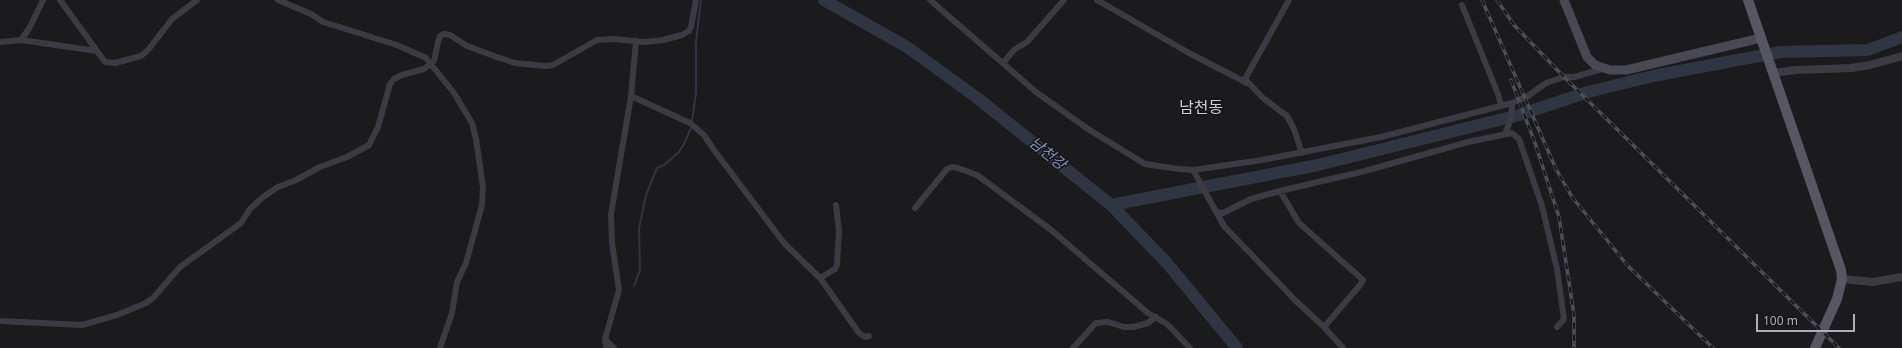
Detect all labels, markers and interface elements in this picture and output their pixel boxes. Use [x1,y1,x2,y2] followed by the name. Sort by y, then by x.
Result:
[1179,98,1223,118] district label: 남천동
[1025,134,1069,174] water label: 남천강
[1758,306,1857,332] scale bar
[1763,312,1798,329] text: 100 m

